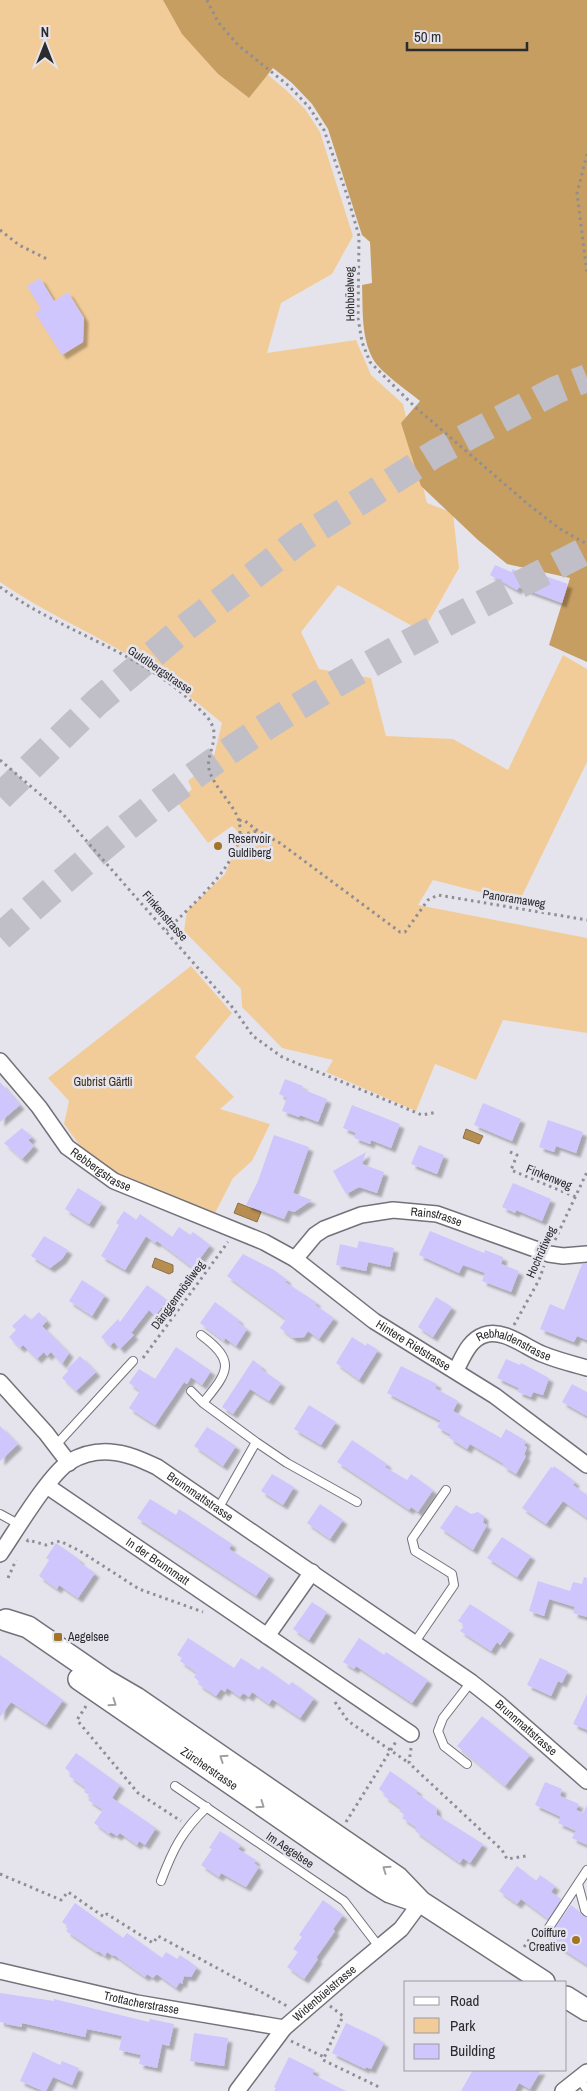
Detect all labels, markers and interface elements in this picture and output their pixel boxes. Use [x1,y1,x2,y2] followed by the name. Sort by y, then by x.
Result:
[20,20,70,70] north arrow
[407,20,527,52] scale bar
[41,23,49,41] text: N
[414,26,441,47] text: 50 m
[342,266,358,321] street label: Hohbüelweg
[124,642,196,698] street label: Guldibergstrasse
[228,831,272,861] place label: Reservoir Guldiberg
[212,840,224,852] marker: Reservoir Guldiberg
[481,886,547,912] street label: Panoramaweg
[139,887,191,945] street label: Finkenstrasse
[73,1074,133,1090] park label: Gubrist Gärtli
[67,1144,133,1195] street label: Rebbergstrasse
[524,1161,575,1194] street label: Finkenweg
[410,1204,464,1230] street label: Rainstrasse
[522,1223,560,1280] street label: Hochrütiweg
[148,1257,209,1333] street label: Dänggenmösliweg
[373,1316,454,1374] street label: Hintere Rietstrasse
[473,1325,553,1365] street label: Rebhaldenstrasse
[164,1468,236,1525] street label: Brunnmattstrasse
[123,1534,193,1589] street label: In der Brunnmatt
[67,1629,109,1645] place label: Aegelsee
[52,1631,64,1643] marker: Aegelsee
[492,1696,560,1759] street label: Brunnmattstrasse
[107,1697,117,1706] one-way arrow
[178,1743,241,1794] street label: Zürcherstrasse
[219,1755,229,1764] one-way arrow
[255,1799,265,1808] one-way arrow
[263,1828,317,1872] street label: Im Aegelsee
[382,1866,391,1875] one-way arrow
[529,1925,566,1955] place label: Coiffure Creative
[570,1934,582,1946] marker: Coiffure Creative
[289,1961,360,2025] street label: Widenbüelstrasse
[404,1981,567,2071] legend
[102,1988,180,2018] street label: Trottacherstrasse
[450,1990,479,2011] text: Road
[450,2015,476,2036] text: Park
[450,2040,495,2061] text: Building

